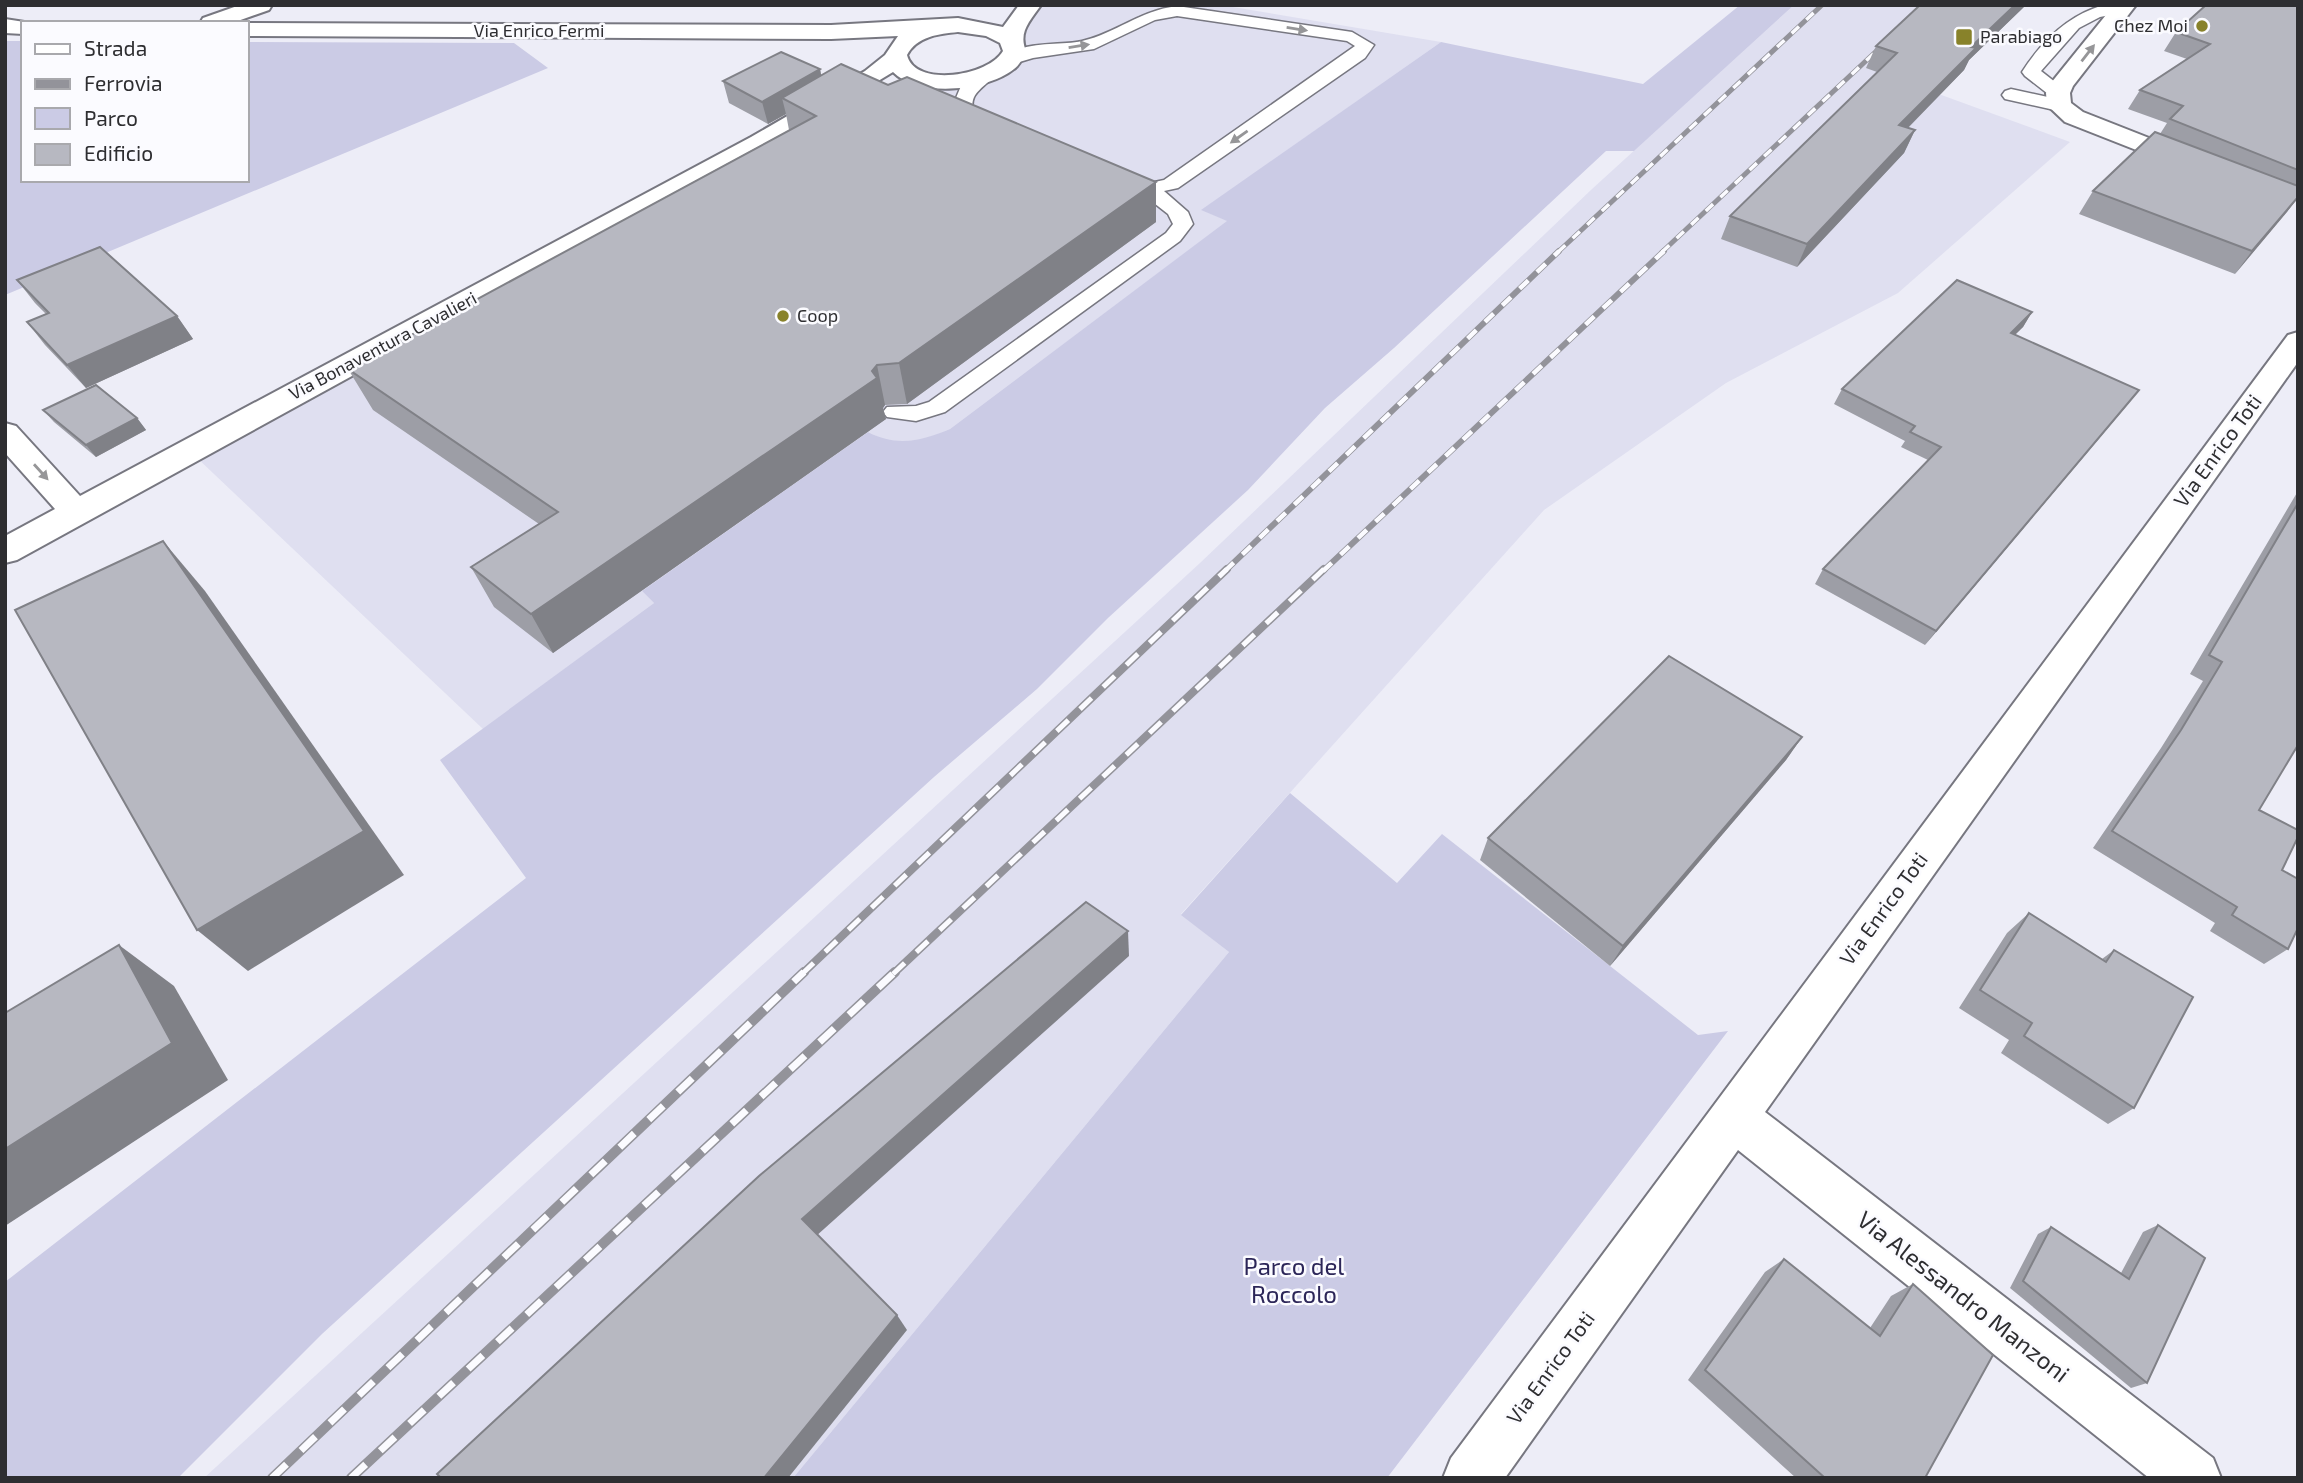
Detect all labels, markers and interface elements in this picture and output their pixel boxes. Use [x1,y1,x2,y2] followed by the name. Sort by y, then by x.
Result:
[2114,14,2188,36] place label: Chez Moi
[2194,18,2210,34] marker: Chez Moi
[474,19,604,41] street label: Via Enrico Fermi
[21,21,248,182] legend
[1287,24,1309,35] one-way arrow
[1980,25,2062,47] place label: Parabiago
[1954,27,1974,47] marker: Parabiago
[84,35,147,60] text: Strada
[1068,40,1090,51] one-way arrow
[2081,45,2096,63] one-way arrow
[84,70,163,95] text: Ferrovia
[84,105,138,130] text: Parco
[1230,130,1249,143] one-way arrow
[84,140,153,165] text: Edificio
[285,286,480,404] street label: Via Bonaventura Cavalieri
[797,304,838,326] place label: Coop
[775,308,791,324] marker: Coop
[2168,389,2266,511] street label: Via Enrico Toti
[33,463,49,481] one-way arrow
[1834,847,1932,969] street label: Via Enrico Toti
[1852,1204,2076,1388] street label: Via Alessandro Manzoni
[1244,1251,1344,1308] park label: Parco del Roccolo
[1501,1306,1599,1428] street label: Via Enrico Toti

